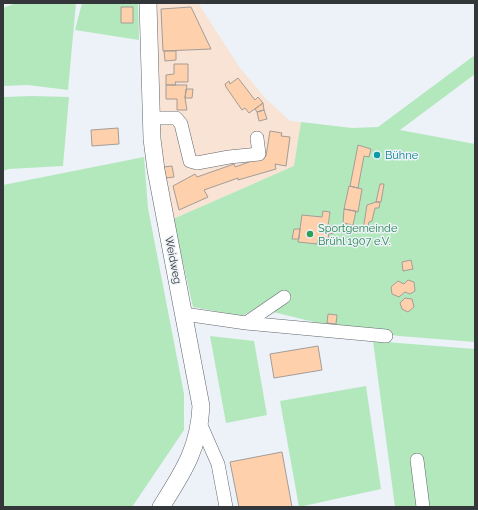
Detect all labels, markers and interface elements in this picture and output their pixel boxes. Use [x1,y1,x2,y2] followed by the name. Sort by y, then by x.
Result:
[385,149,419,162] place label: Bühne
[372,150,382,160] marker: Bühne
[318,222,398,248] place label: Sportgemeinde Brühl 1907 e.V.
[305,229,315,239] marker: Sportgemeinde Brühl 1907 e.V.
[162,235,184,285] street label: Weidweg

